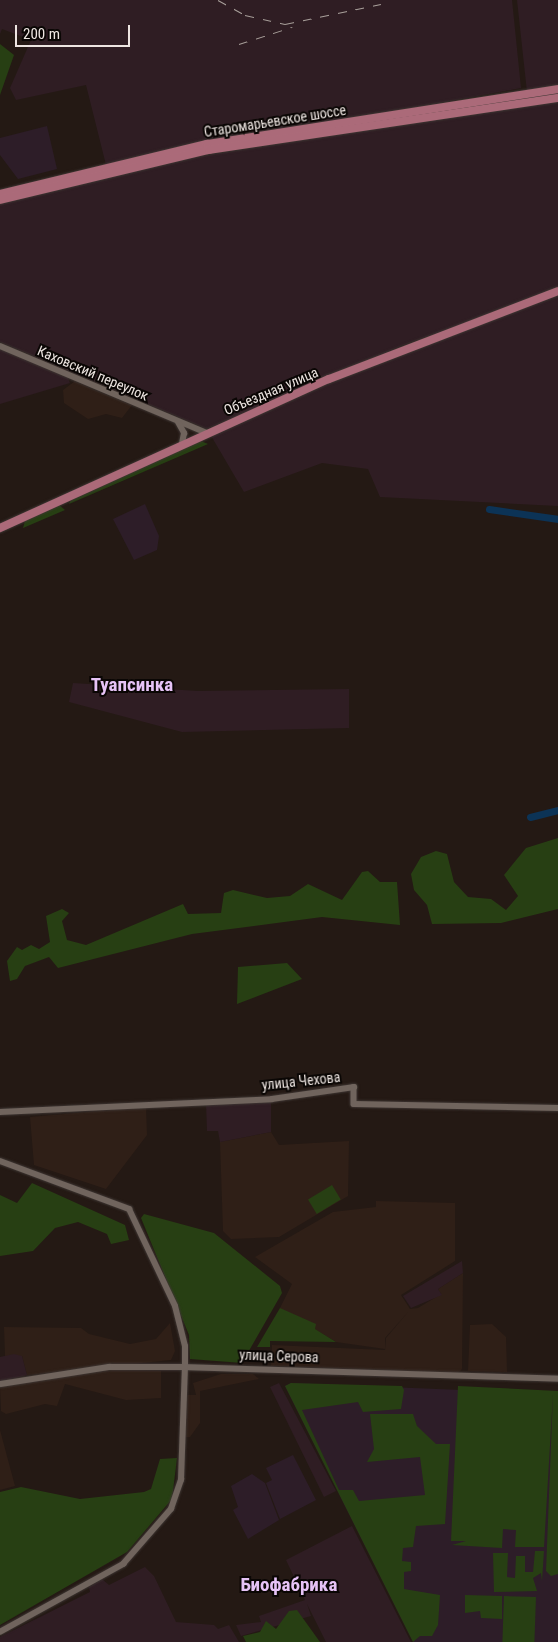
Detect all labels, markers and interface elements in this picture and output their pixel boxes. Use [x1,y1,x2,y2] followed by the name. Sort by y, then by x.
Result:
[18,15,132,47] scale bar
[23,25,60,43] text: 200 m
[203,101,347,141] street label: Старомарьевское шоссе
[35,342,151,404] street label: Каховский переулок
[221,364,321,418] street label: Объездная улица
[91,674,173,696] district label: Туапсинка
[261,1069,341,1093] street label: улица Чехова
[239,1346,319,1366] street label: улица Серова
[241,1574,337,1596] district label: Биофабрика

